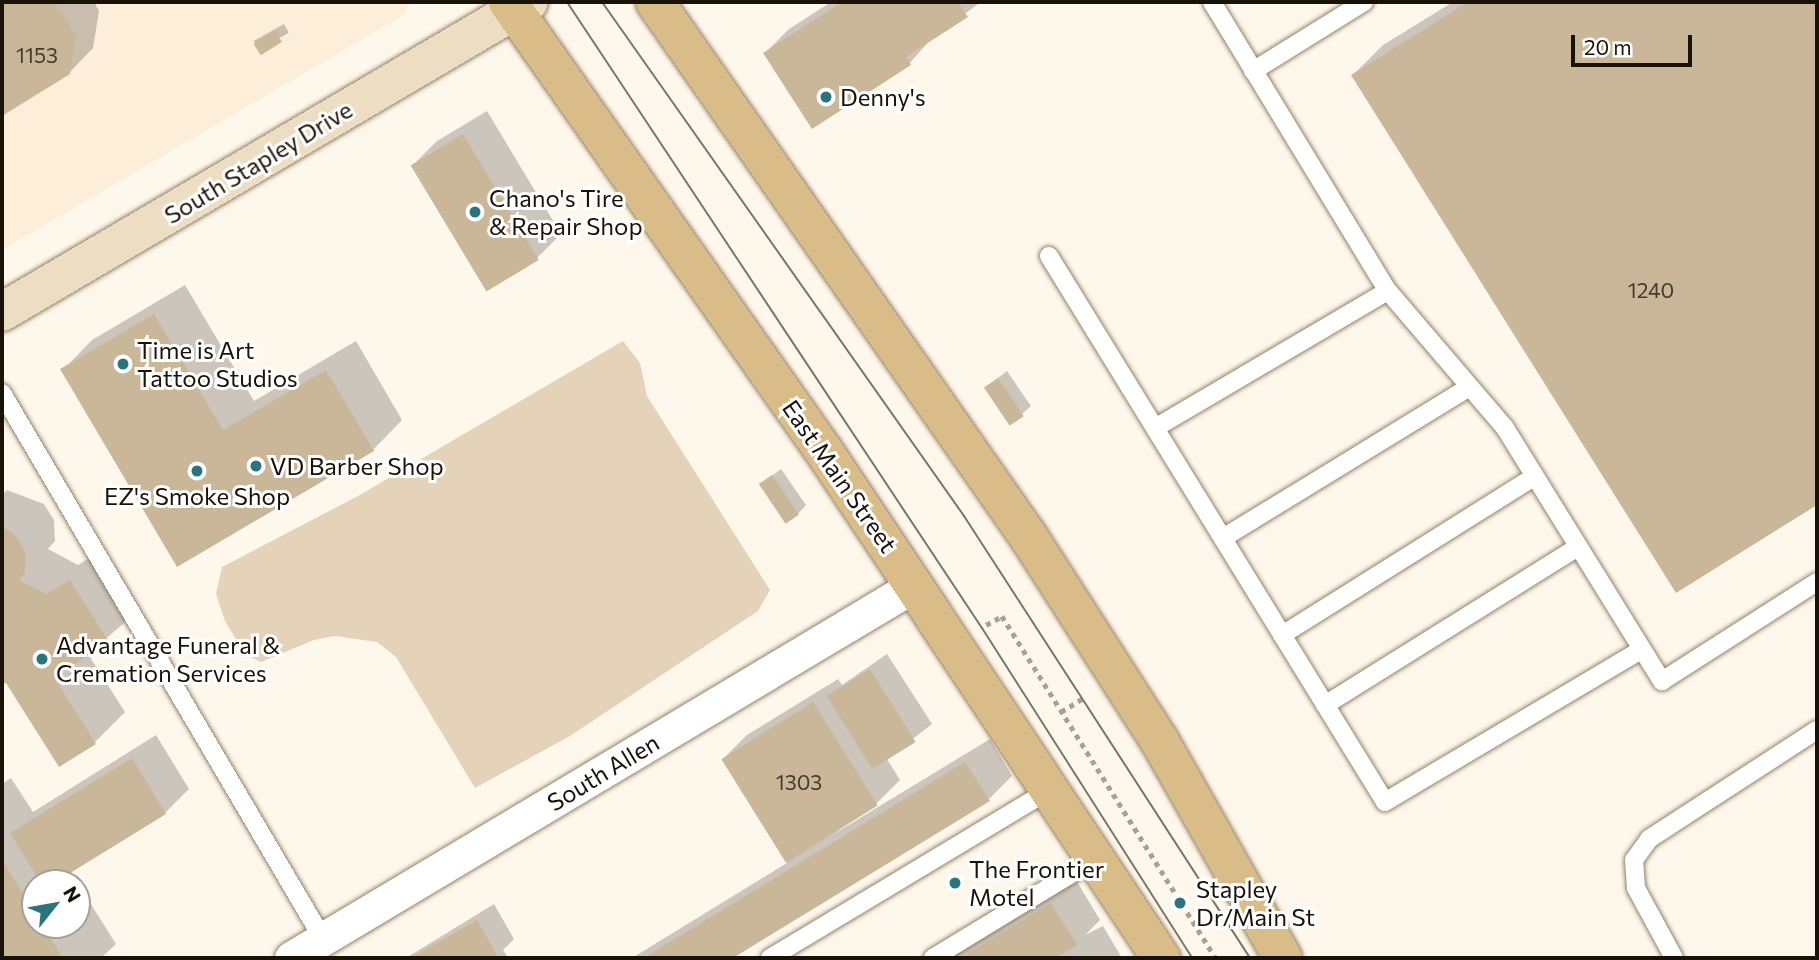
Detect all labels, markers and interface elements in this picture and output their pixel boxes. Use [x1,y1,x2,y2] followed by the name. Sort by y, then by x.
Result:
[1574,21,1695,65] scale bar
[1584,34,1632,59] text: 20 m
[16,42,58,68] house number: 1153
[840,83,926,111] place label: Denny's
[818,89,834,105] marker: Denny's
[159,95,357,229] street label: South Stapley Drive
[489,184,643,240] place label: Chano's Tire & Repair Shop
[467,204,483,220] marker: Chano's Tire & Repair Shop
[1628,277,1674,303] house number: 1240
[137,336,298,392] place label: Time is Art Tattoo Studios
[115,356,131,372] marker: Time is Art Tattoo Studios
[777,394,903,558] street label: East Main Street
[270,452,444,480] place label: VD Barber Shop
[248,458,264,474] marker: VD Barber Shop
[189,463,205,479] marker: EZ's Smoke Shop
[104,482,290,510] place label: EZ's Smoke Shop
[56,631,280,687] place label: Advantage Funeral & Cremation Services
[34,651,50,667] marker: Advantage Funeral & Cremation Services
[542,727,664,817] street label: South Allen
[776,769,822,795] house number: 1303
[969,855,1104,911] place label: The Frontier Motel
[21,869,91,939] north arrow
[947,875,963,891] marker: The Frontier Motel
[1196,875,1315,931] place label: Stapley Dr/Main St
[59,882,86,906] text: N
[1170,893,1190,913] marker: Stapley Dr/Main St

